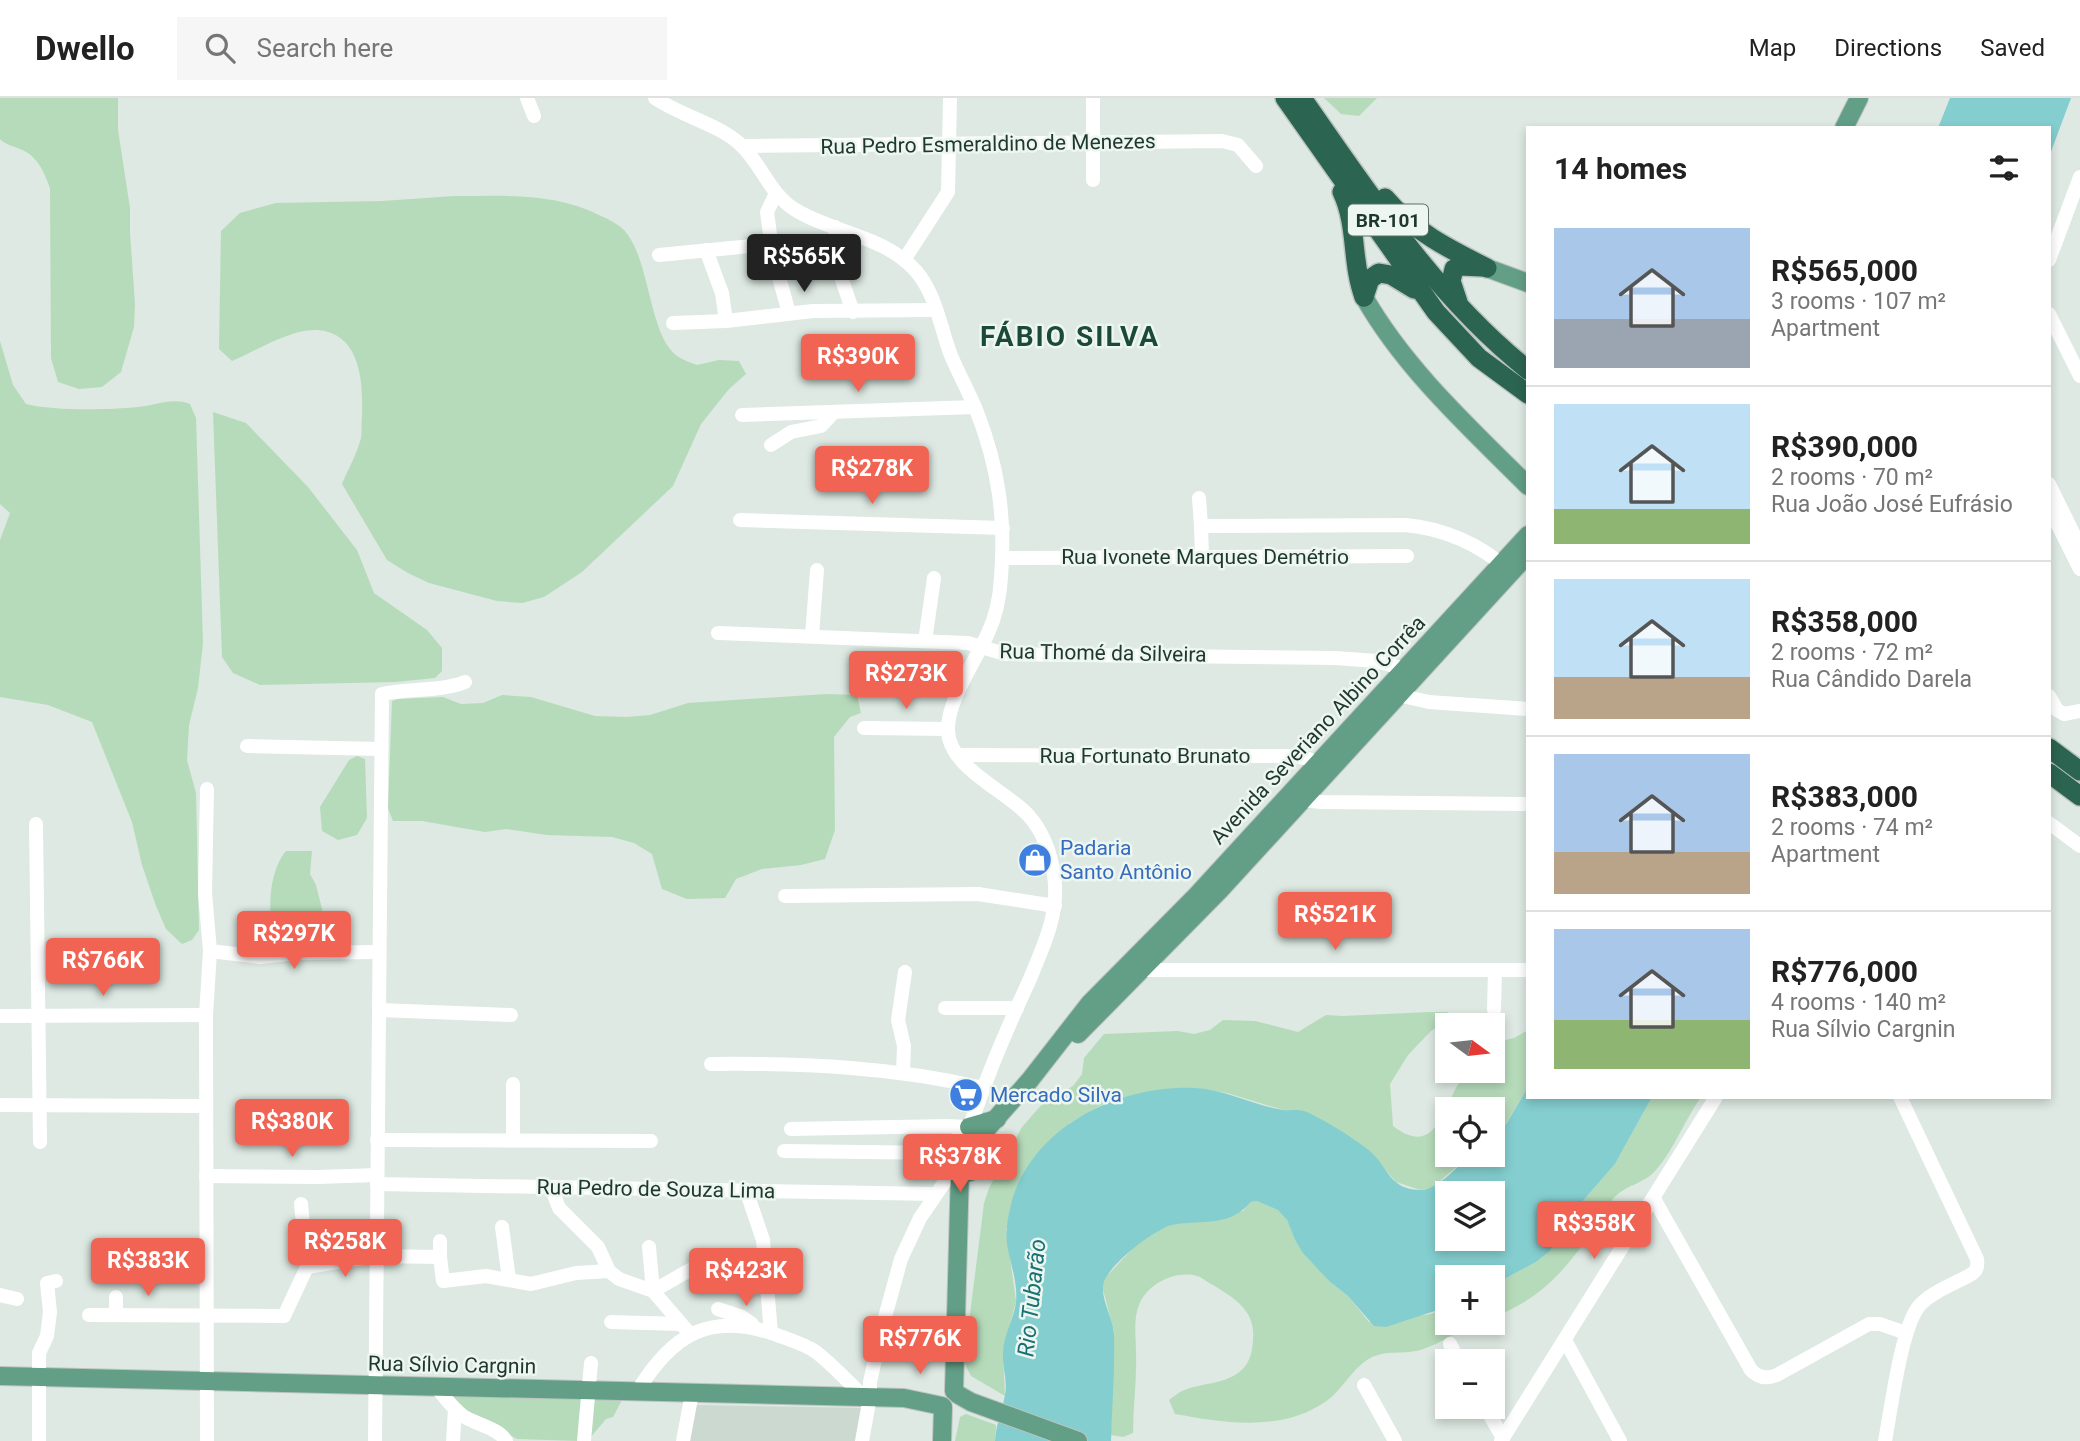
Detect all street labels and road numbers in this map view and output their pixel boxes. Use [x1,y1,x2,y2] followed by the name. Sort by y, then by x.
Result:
[820,129,1156,159] street label: Rua Pedro Esmeraldino de Menezes
[1348,204,1428,236] road number: BR-101
[1061,545,1349,569] street label: Rua Ivonete Marques Demétrio
[1206,611,1430,849] street label: Avenida Severiano Albino Corrêa
[999,639,1207,667] street label: Rua Thomé da Silveira
[1040,744,1250,768] street label: Rua Fortunato Brunato
[536,1175,776,1203] street label: Rua Pedro de Souza Lima
[368,1352,536,1378] street label: Rua Sílvio Cargnin

